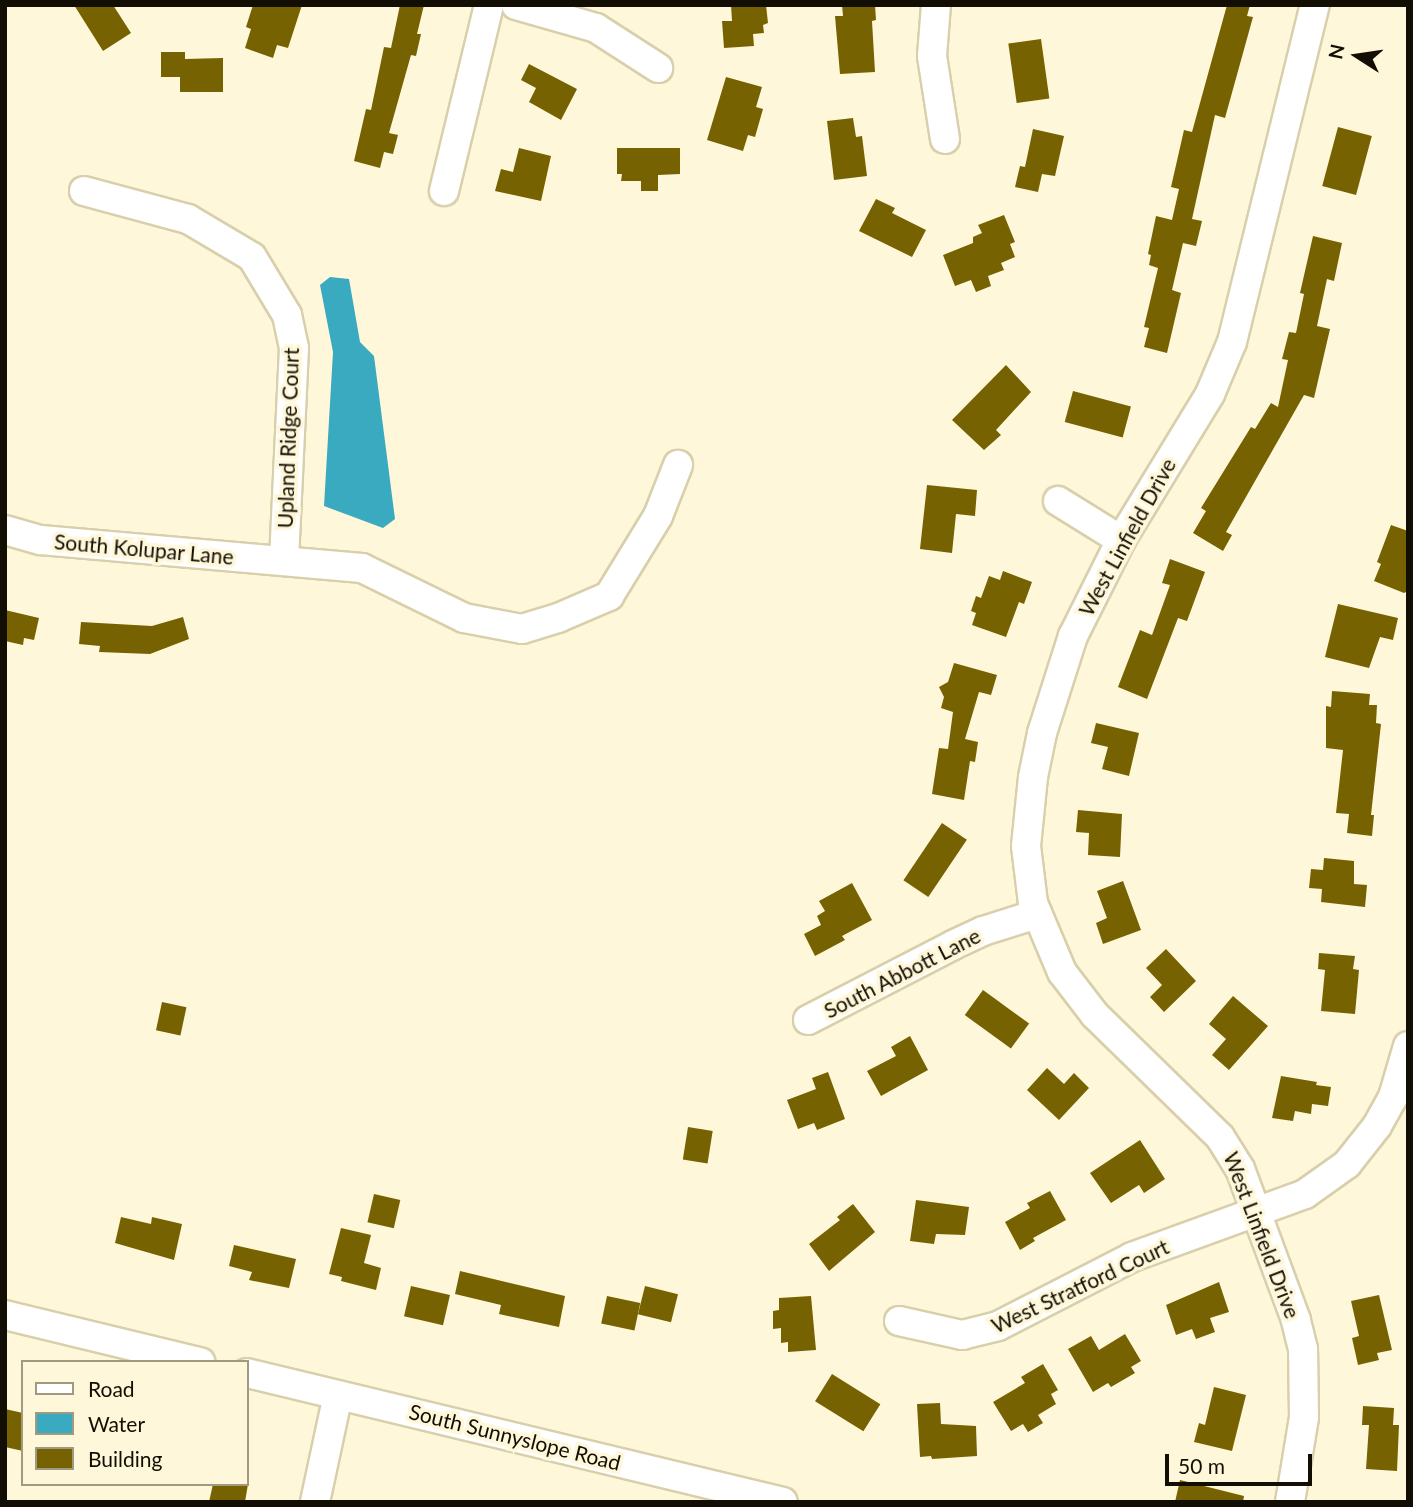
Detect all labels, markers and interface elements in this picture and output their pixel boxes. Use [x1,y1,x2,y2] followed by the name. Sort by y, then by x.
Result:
[1322,21,1392,91] north arrow
[1323,42,1349,61] text: N
[272,347,304,529] street label: Upland Ridge Court
[1073,454,1181,620] street label: West Linfield Drive
[53,529,235,569] street label: South Kolupar Lane
[819,923,985,1023] street label: South Abbott Lane
[1219,1148,1305,1322] street label: West Linfield Drive
[987,1234,1173,1338] street label: West Stratford Court
[21,1360,248,1486] legend
[88,1376,135,1401] text: Road
[407,1399,623,1475] street label: South Sunnyslope Road
[88,1411,145,1436] text: Water
[1168,1440,1315,1484] scale bar
[88,1446,163,1471] text: Building
[1178,1453,1225,1478] text: 50 m

